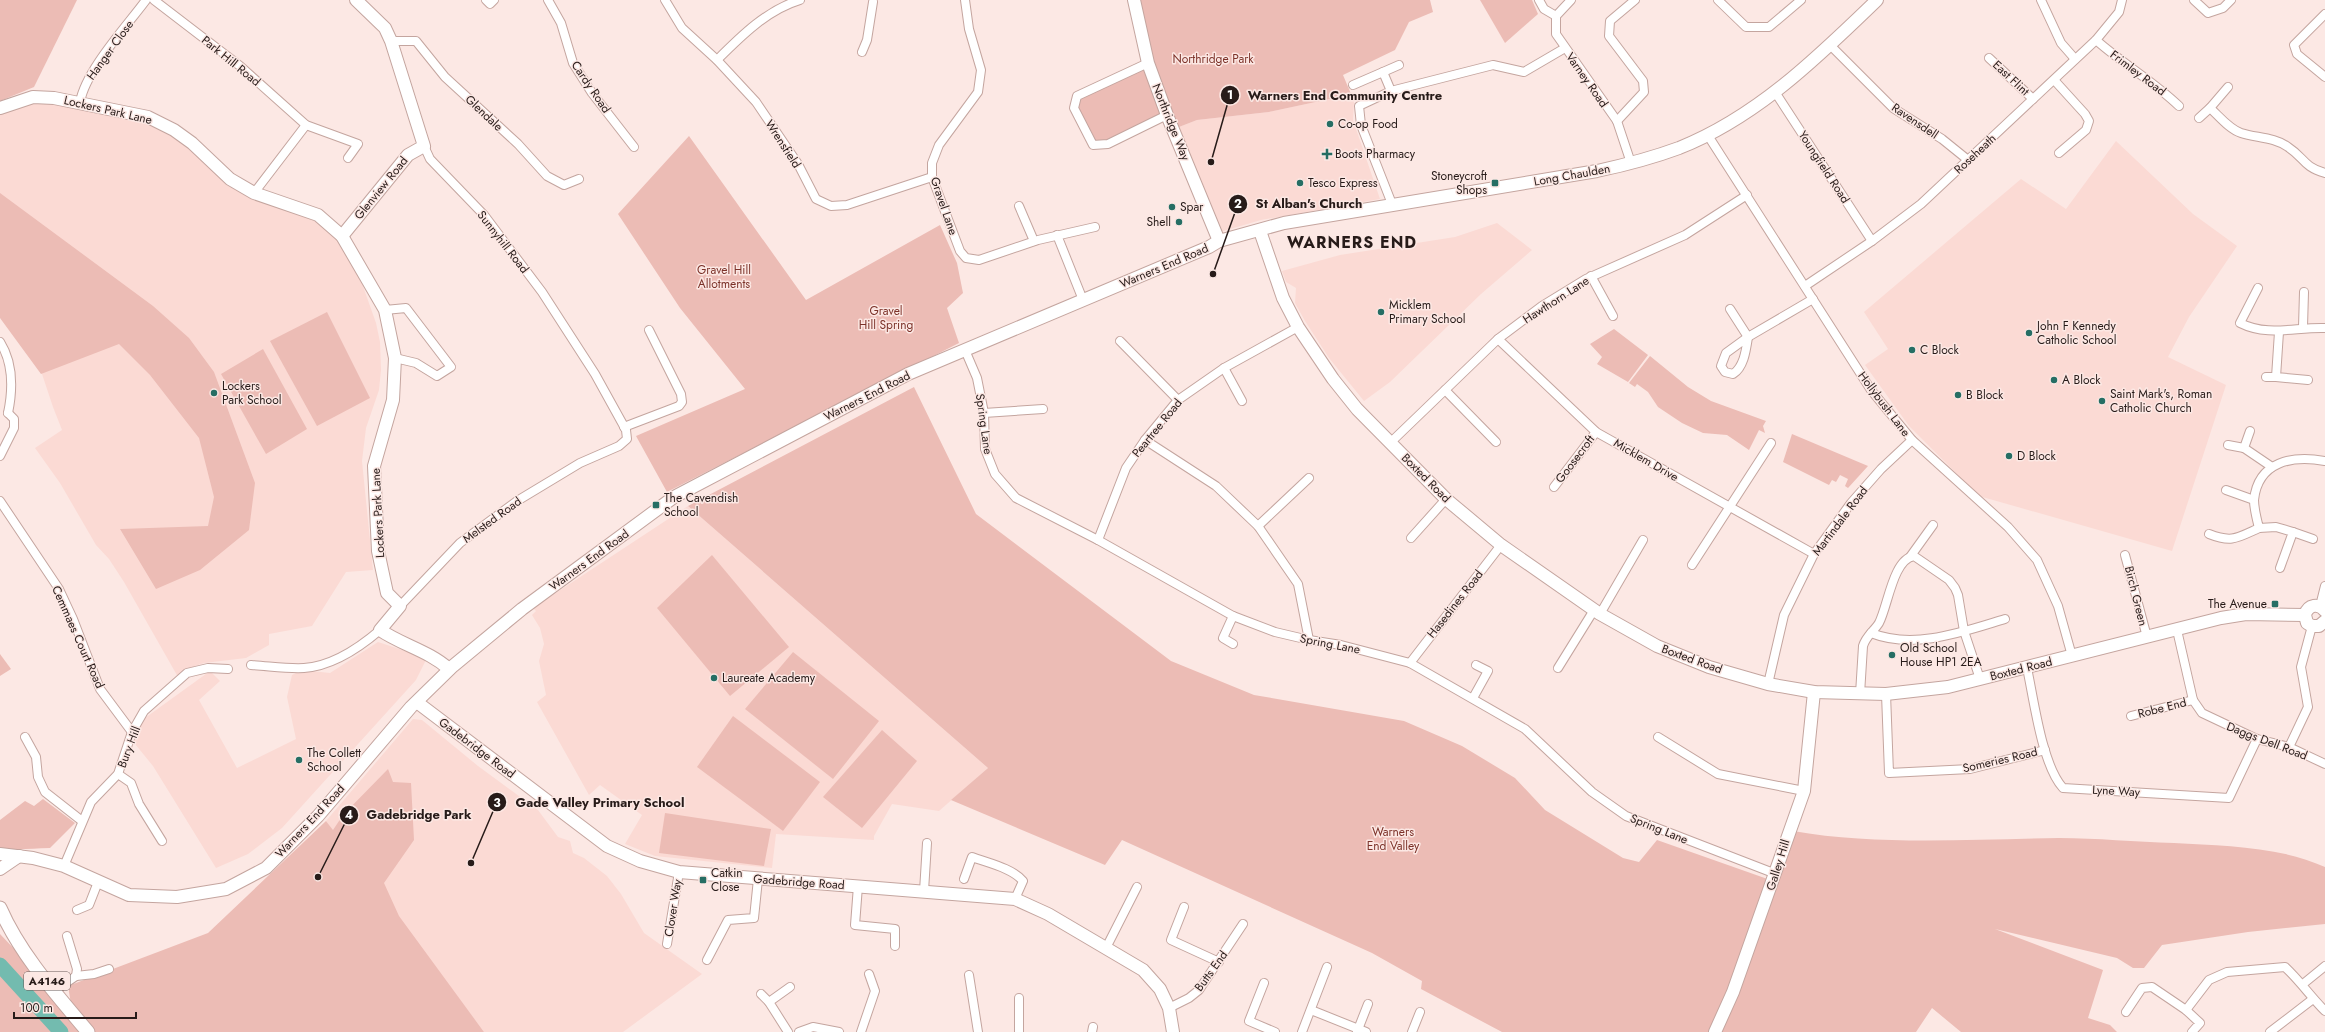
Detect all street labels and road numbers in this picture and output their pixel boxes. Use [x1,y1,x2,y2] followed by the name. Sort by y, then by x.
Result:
[82,16,138,84] street label: Hanger Close
[197,31,265,91] street label: Park Hill Road
[2106,46,2170,100] street label: Frimley Road
[1561,49,1613,111] street label: Varney Road
[1988,56,2034,100] street label: East Flint
[567,57,615,117] street label: Cardy Road
[1147,81,1195,164] street label: Northridge Way
[62,91,154,129] street label: Lockers Park Lane
[461,91,507,135] street label: Glendale
[1888,99,1942,143] street label: Ravensdell
[761,116,805,172] street label: Wrensfield
[1794,127,1854,207] street label: Youngfield Road
[1950,130,2000,178] street label: Roseheath
[350,153,412,223] street label: Glenview Road
[1532,159,1612,191] street label: Long Chaulden
[926,175,962,237] street label: Gravel Lane
[473,207,533,277] street label: Sunnyhill Road
[1117,239,1211,293] street label: Warners End Road
[1519,272,1593,328] street label: Hawthorn Lane
[821,366,913,426] street label: Warners End Road
[1854,368,1914,440] street label: Hollybush Lane
[971,393,997,455] street label: Spring Lane
[1128,395,1186,461] street label: Peartree Road
[1551,431,1599,487] street label: Goosecroft
[1610,434,1682,486] street label: Micklem Drive
[1397,449,1455,507] street label: Boxted Road
[367,468,389,558] street label: Lockers Park Lane
[1808,482,1872,560] street label: Martindale Road
[459,492,525,548] street label: Melsted Road
[545,525,633,595] street label: Warners End Road
[2120,564,2152,628] street label: Birch Green
[1423,566,1487,642] street label: Hasedines Road
[47,583,109,691] street label: Cemmaes Court Road
[1298,629,1362,659] street label: Spring Lane
[1659,640,1725,678] street label: Boxted Road
[1988,653,2054,685] street label: Boxted Road
[2136,693,2188,723] street label: Robe End
[435,713,519,783] street label: Gadebridge Road
[2224,717,2310,765] street label: Daggs Dell Road
[113,723,145,771] street label: Bury Hill
[1961,743,2039,777] street label: Someries Road
[271,780,349,862] street label: Warners End Road
[2092,781,2141,801] street label: Lyne Way
[1627,809,1691,849] street label: Spring Lane
[1762,837,1794,893] street label: Galley Hill
[753,870,845,894] street label: Gadebridge Road
[660,877,687,938] street label: Clover Way
[1190,947,1232,995] street label: Butts End
[24,972,70,990] road number: A4146

